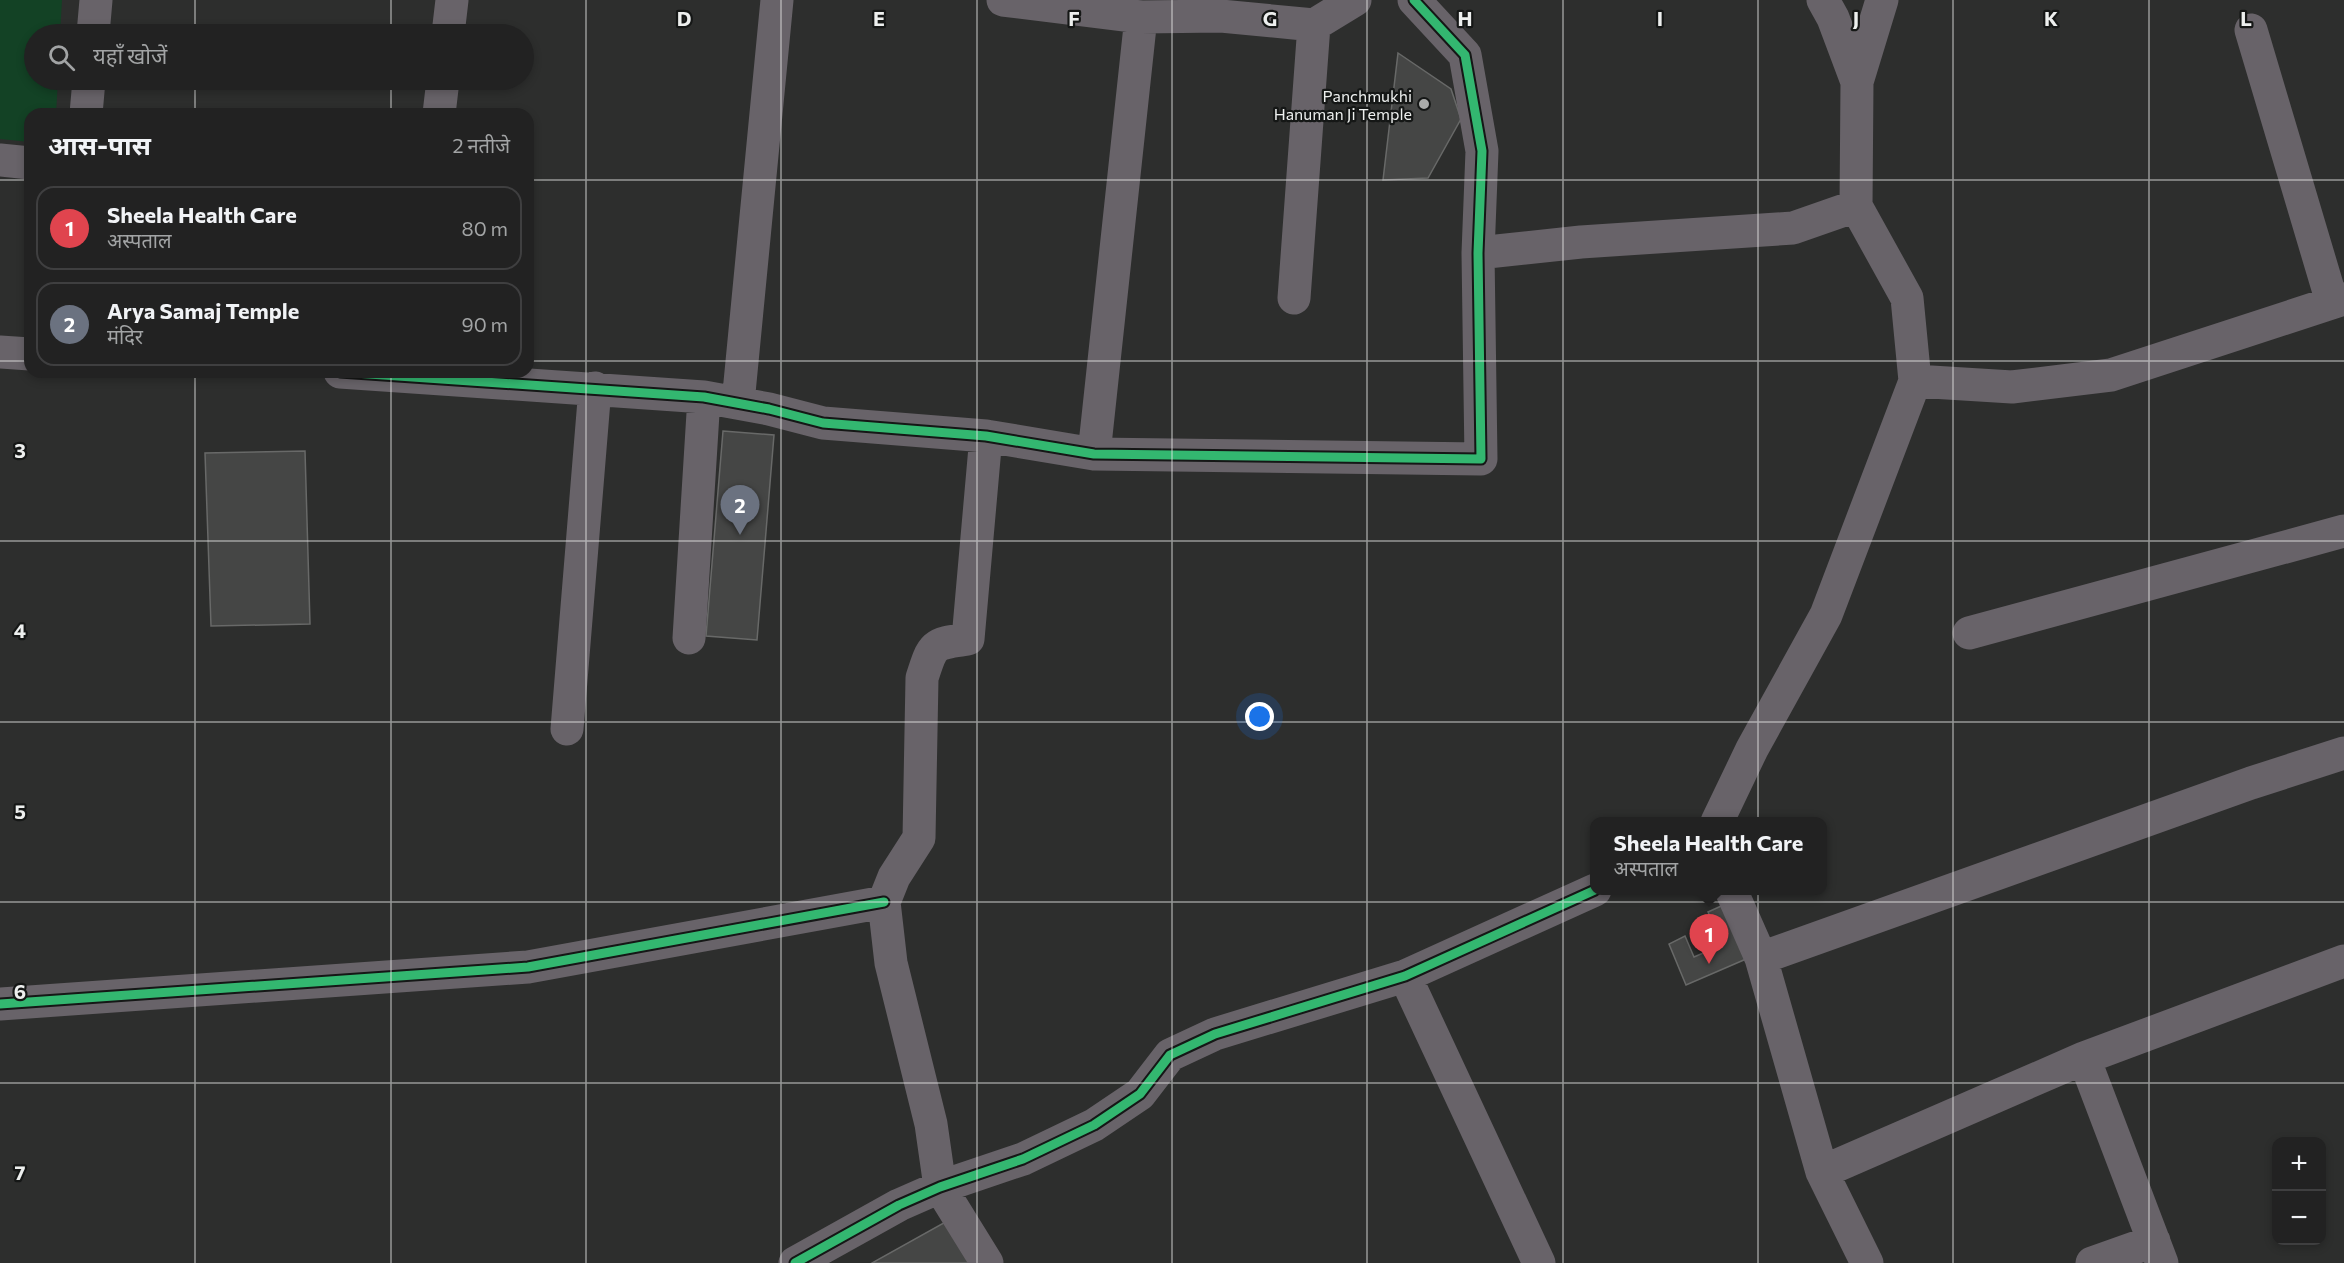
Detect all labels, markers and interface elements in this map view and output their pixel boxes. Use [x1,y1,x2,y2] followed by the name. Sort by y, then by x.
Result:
[677,6,691,30] text: D
[873,6,885,30] text: E
[1068,6,1080,30] text: F
[1263,6,1277,30] text: G
[1458,6,1473,30] text: H
[1657,6,1663,30] text: I
[1853,6,1859,30] text: J
[2044,6,2058,30] text: K
[2240,6,2252,30] text: L
[24,24,534,90] search box
[45,41,78,74] icon: search
[93,42,167,69] text: यहाँ खोजें
[1274,86,1412,123] place label: Panchmukhi Hanuman Ji Temple
[1417,97,1431,111] marker: Panchmukhi Hanuman Ji Temple
[48,129,151,160] text: आस-पास
[453,133,510,157] text: 2 नतीजे
[107,201,297,228] text: Sheela Health Care
[65,216,74,240] text: 1
[462,216,508,240] text: 80 m
[107,228,172,252] text: अस्पताल
[107,297,299,324] text: Arya Samaj Temple
[64,312,75,336] text: 2
[462,312,508,336] text: 90 m
[107,324,143,348] text: मंदिर
[14,438,26,462] text: 3
[720,486,760,535] pin: 2
[14,618,26,642] text: 4
[1245,702,1274,731] your location
[14,799,26,823] text: 5
[1590,817,1827,895] popup
[1614,829,1803,856] text: Sheela Health Care
[1614,856,1678,880] text: अस्पताल
[1690,914,1728,964] pin: 1
[14,979,26,1003] text: 6
[2272,1137,2326,1245] map controls
[2272,1137,2326,1191] button: +
[15,1160,26,1184] text: 7
[2272,1191,2326,1245] button: −

